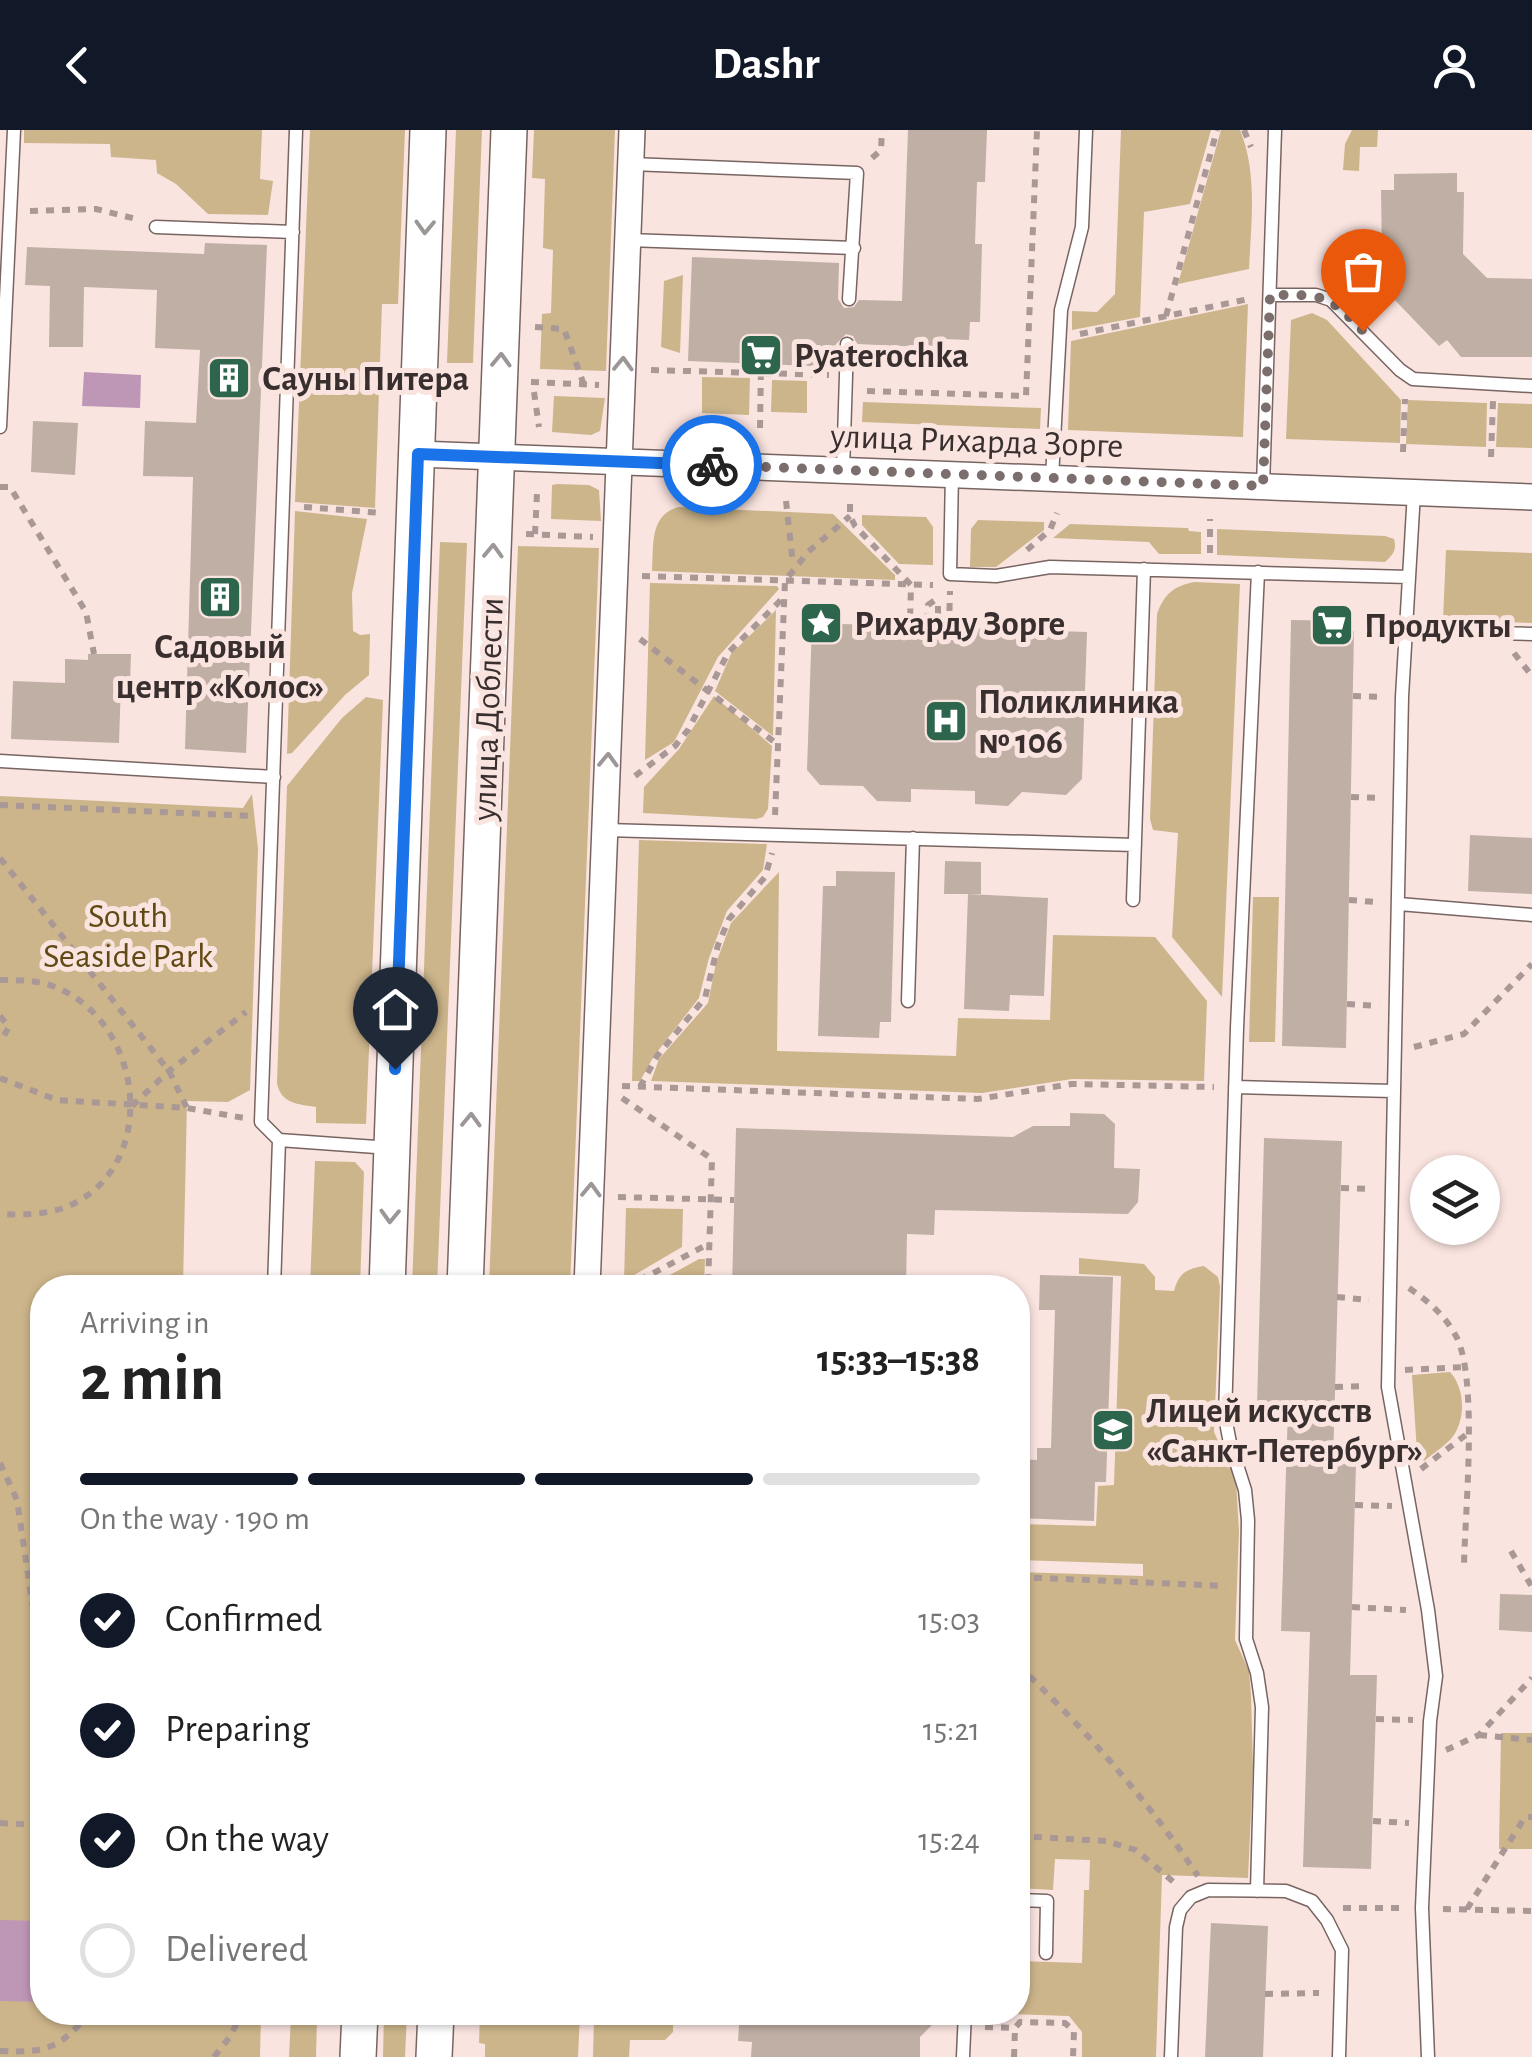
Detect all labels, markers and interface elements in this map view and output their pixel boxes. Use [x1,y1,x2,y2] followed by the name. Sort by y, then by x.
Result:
[50,38,105,93] icon: back
[1427,38,1482,93] icon: person
[712,42,820,87] text: Dashr
[415,220,436,236] one-way arrow
[1321,229,1406,332] pin
[1336,244,1391,299] icon: bag
[738,332,784,378] supermarket icon: Pyaterochka
[794,339,969,374] place label: Pyaterochka
[490,351,511,367] one-way arrow
[206,355,252,401] building icon: Сауны Питера
[612,356,633,372] one-way arrow
[262,362,469,397] place label: Сауны Питера
[662,415,762,515] courier
[829,419,1124,464] street label: улица Рихарда Зорге
[685,438,740,493] icon: bike
[483,542,504,558] one-way arrow
[197,574,243,620] building icon: Садовый центр «Колос»
[467,597,510,822] street label: улица Доблести
[798,600,844,646] place icon: Рихарду Зорге
[1309,602,1355,648] supermarket icon: Продукты
[854,607,1065,642] place label: Рихарду Зорге
[1364,609,1512,644] place label: Продукты
[116,630,324,705] place label: Садовый центр «Колос»
[978,685,1179,760] place label: Поликлиника № 106
[923,698,969,744] hospital icon: Поликлиника № 106
[598,752,619,768] one-way arrow
[43,899,213,974] park label: South Seaside Park
[353,967,438,1070] pin
[368,982,423,1037] icon: home
[460,1112,481,1128] one-way arrow
[1410,1155,1500,1245] map controls
[1410,1155,1500,1245] button: layers
[580,1182,601,1198] one-way arrow
[379,1209,400,1225] one-way arrow
[80,1307,209,1339] text: Arriving in
[817,1341,980,1379] text: 15:33–15:38
[80,1347,224,1412] text: 2 min
[1146,1394,1423,1469] place label: Лицей искусств «Санкт-Петербург»
[1090,1407,1136,1453] school or university icon: Лицей искусств «Санкт-Петербург»
[80,1503,310,1535] text: On the way · 190 m
[80,1593,135,1648] icon: check
[165,1601,322,1639] text: Confirmed
[918,1604,980,1636] text: 15:03
[80,1703,135,1758] icon: check
[165,1711,310,1749] text: Preparing
[923,1714,980,1746] text: 15:21
[80,1813,135,1868] icon: check
[165,1821,329,1859] text: On the way
[918,1824,980,1856] text: 15:24
[165,1931,308,1969] text: Delivered

